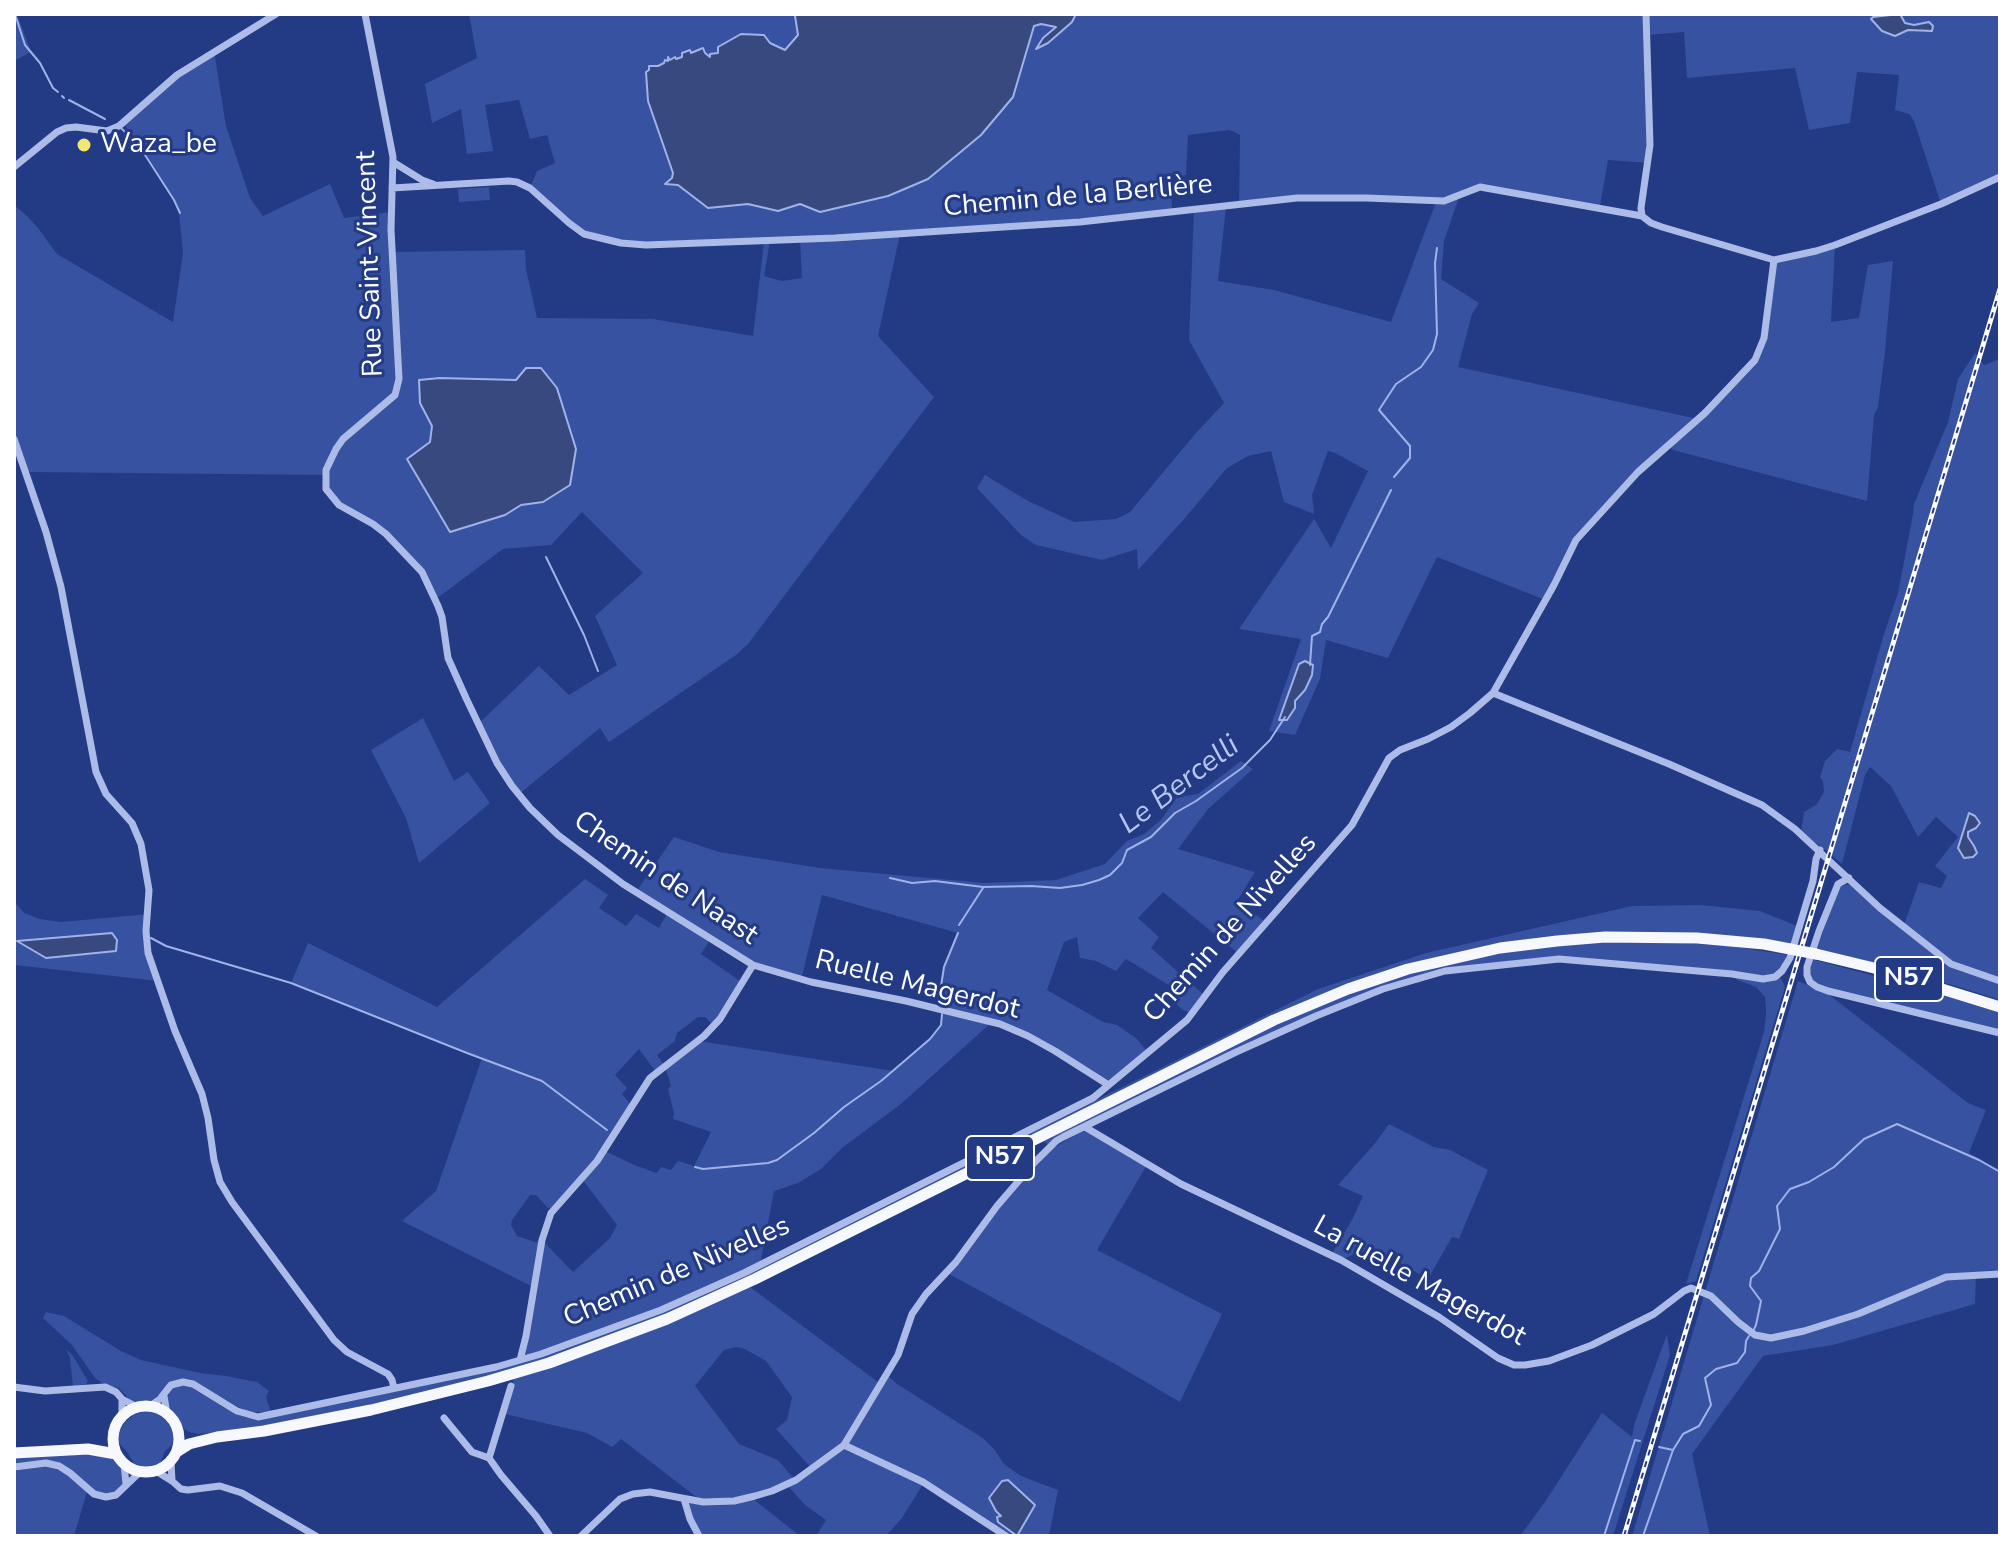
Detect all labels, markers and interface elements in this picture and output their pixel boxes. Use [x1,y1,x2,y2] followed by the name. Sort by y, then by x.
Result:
[100,128,217,162] place label: Waza_be
[75,136,93,154] marker: Waza_be
[350,150,392,378] street label: Rue Saint-Vincent
[942,168,1214,226] street label: Chemin de la Berlière
[1113,729,1247,843] water label: Le Bercelli
[566,805,764,953] street label: Chemin de Naast
[1137,828,1325,1030] street label: Chemin de Nivelles
[811,944,1023,1028] street label: Ruelle Magerdot
[1875,957,1943,1001] road number: N57
[966,1136,1034,1180] road number: N57
[559,1210,795,1336] street label: Chemin de Nivelles
[1307,1210,1531,1354] street label: La ruelle Magerdot

